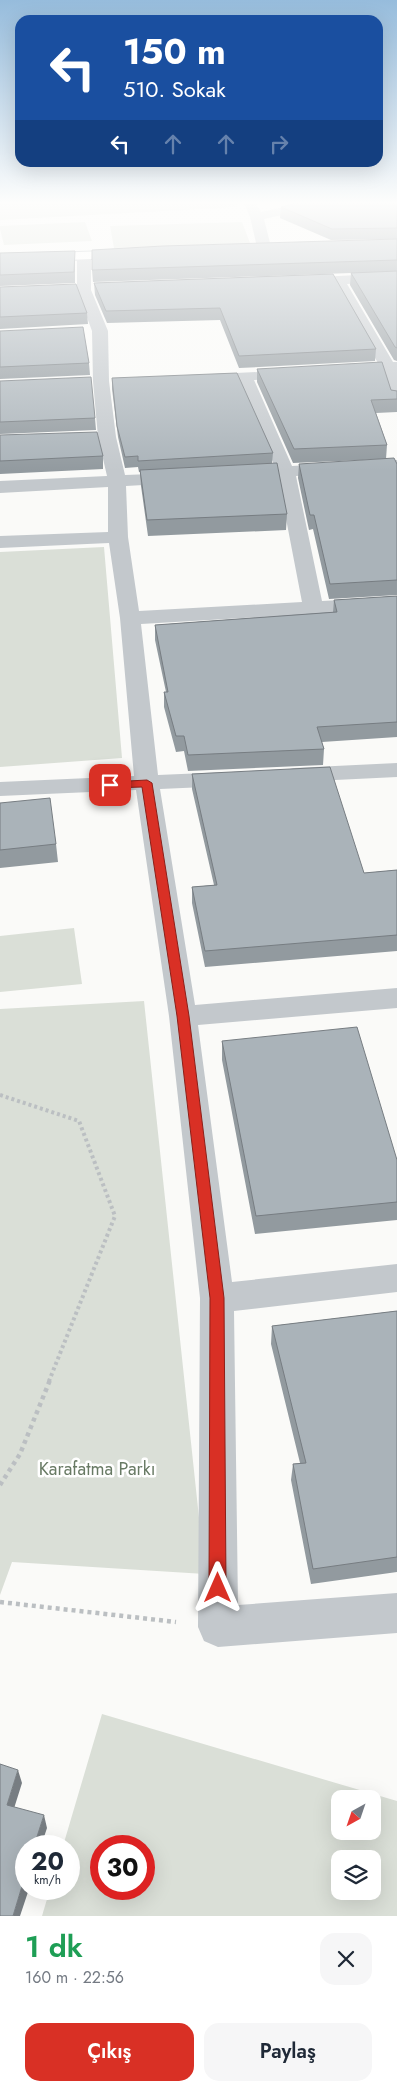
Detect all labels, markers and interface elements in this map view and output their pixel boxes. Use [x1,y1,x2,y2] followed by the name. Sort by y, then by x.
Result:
[123,27,226,77] text: 150 m
[40,35,105,100] icon: left
[123,73,226,105] text: 510. Sokak
[106,130,134,158] icon: left
[159,130,187,158] icon: ahead
[212,130,240,158] icon: ahead
[265,130,293,158] icon: right
[89,764,131,806] pin
[96,771,124,799] icon: arrive
[39,1456,155,1482] park label: Karafatma Parkı
[191,1561,243,1613] position arrow
[331,1790,381,1840] north arrow
[331,1790,381,1900] map controls
[90,1835,155,1900] speed limit sign: 30
[31,1843,64,1879] text: 20
[331,1850,381,1900] button: layers
[34,1871,61,1889] text: km/h
[25,1925,83,1968] text: 1 dk
[320,1933,372,1985] button: close
[25,1966,124,1989] text: 160 m · 22:56
[25,2023,194,2081] button: Çıkış
[204,2023,372,2081] button: Paylaş

